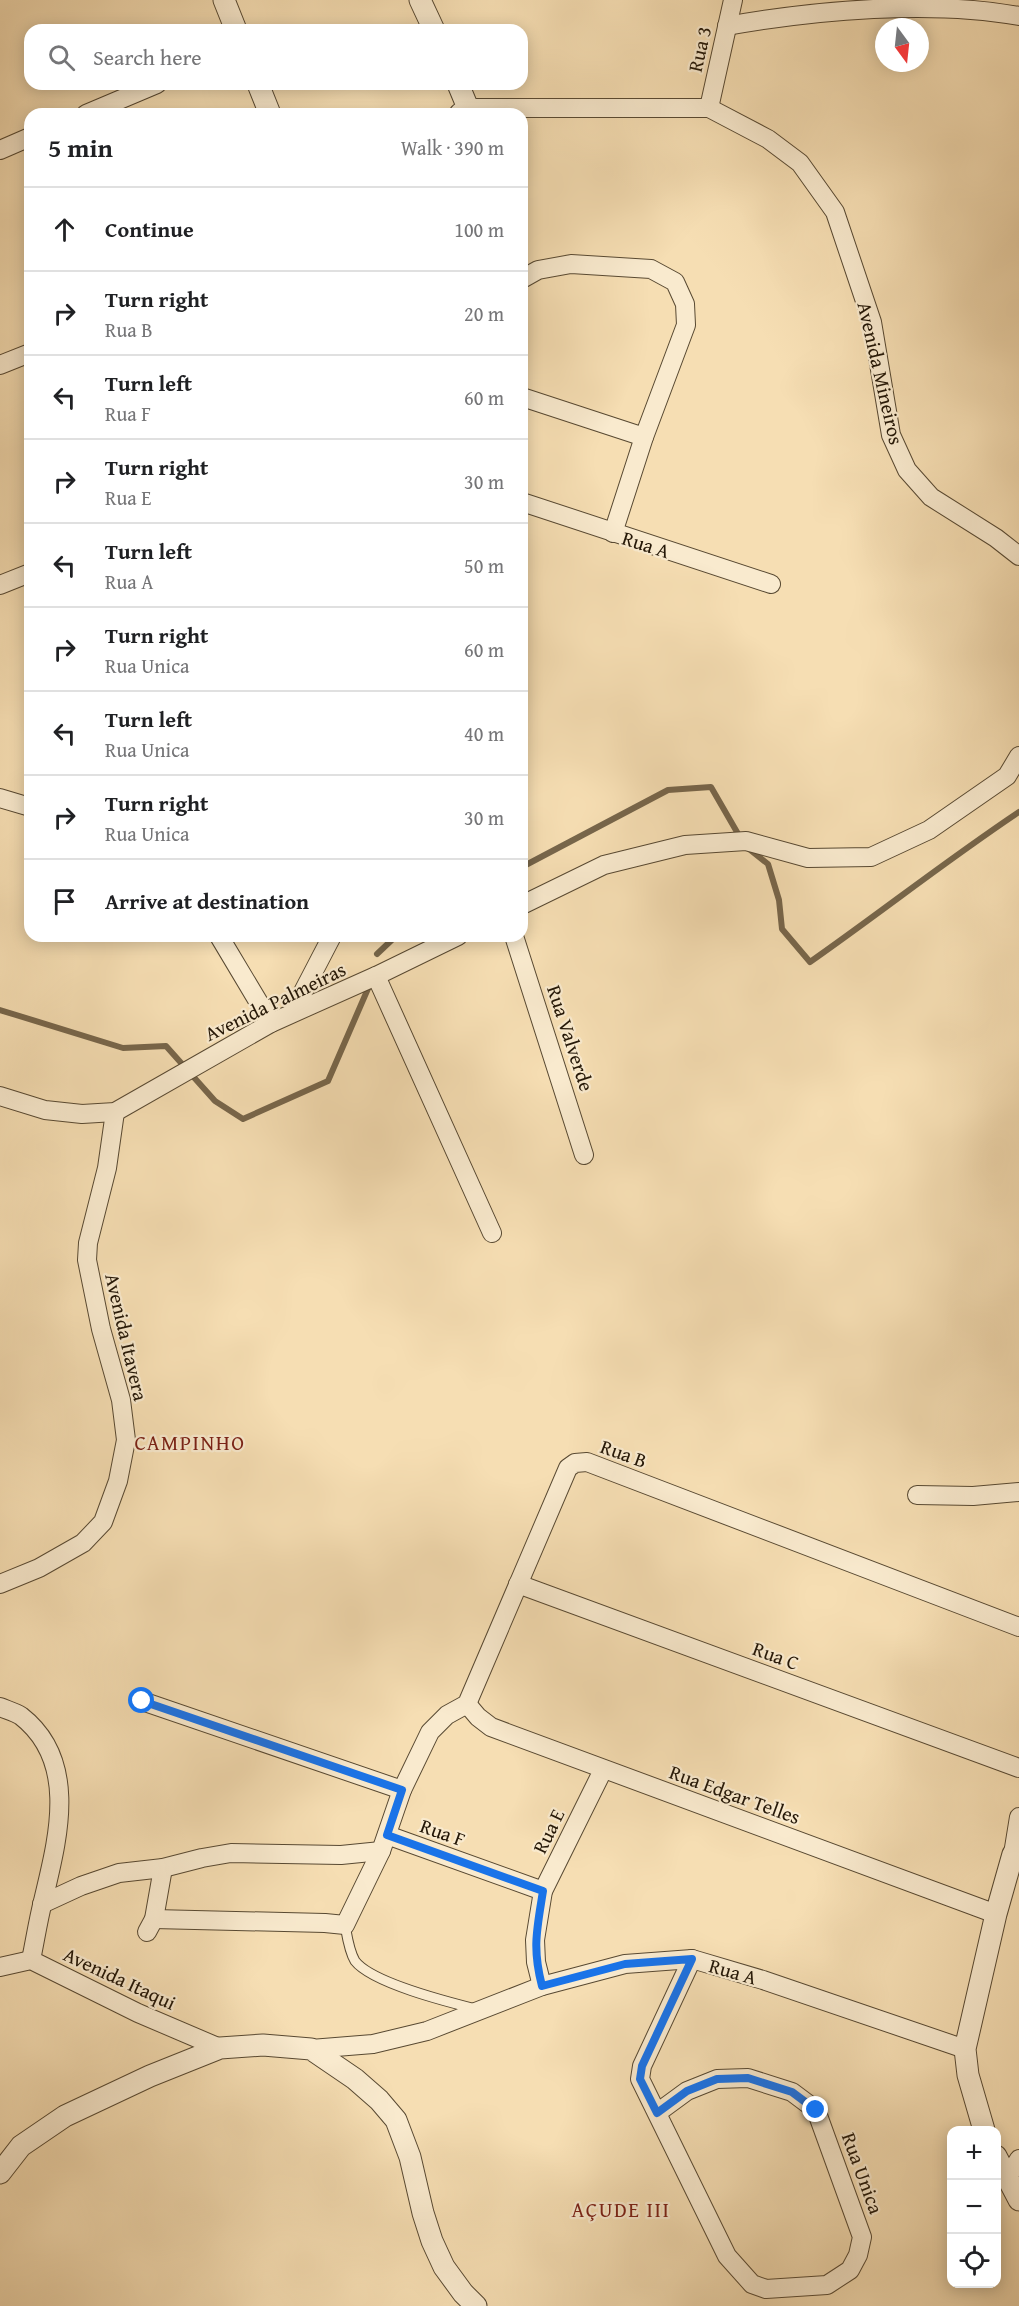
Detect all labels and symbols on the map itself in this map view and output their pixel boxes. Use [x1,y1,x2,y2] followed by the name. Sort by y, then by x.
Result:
[875,18,929,72] north arrow
[680,23,718,75] street label: Rua 3
[850,299,912,447] street label: Avenida Mineiros
[619,523,673,565] street label: Rua A
[199,954,351,1048] street label: Avenida Palmeiras
[540,981,602,1095] street label: Rua Valverde
[98,1270,156,1404] street label: Avenida Itavera
[135,1427,245,1458] district label: CAMPINHO
[597,1431,651,1475] street label: Rua B
[749,1633,803,1677] street label: Rua C
[128,1687,154,1713] route start
[665,1757,805,1831] street label: Rua Edgar Telles
[525,1804,571,1858] street label: Rua E
[416,1811,470,1853] street label: Rua F
[59,1939,181,2017] street label: Avenida Itaqui
[706,1950,760,1992] street label: Rua A
[802,2096,828,2122] route end
[835,2128,891,2218] street label: Rua Unica
[572,2194,670,2225] district label: AÇUDE III

